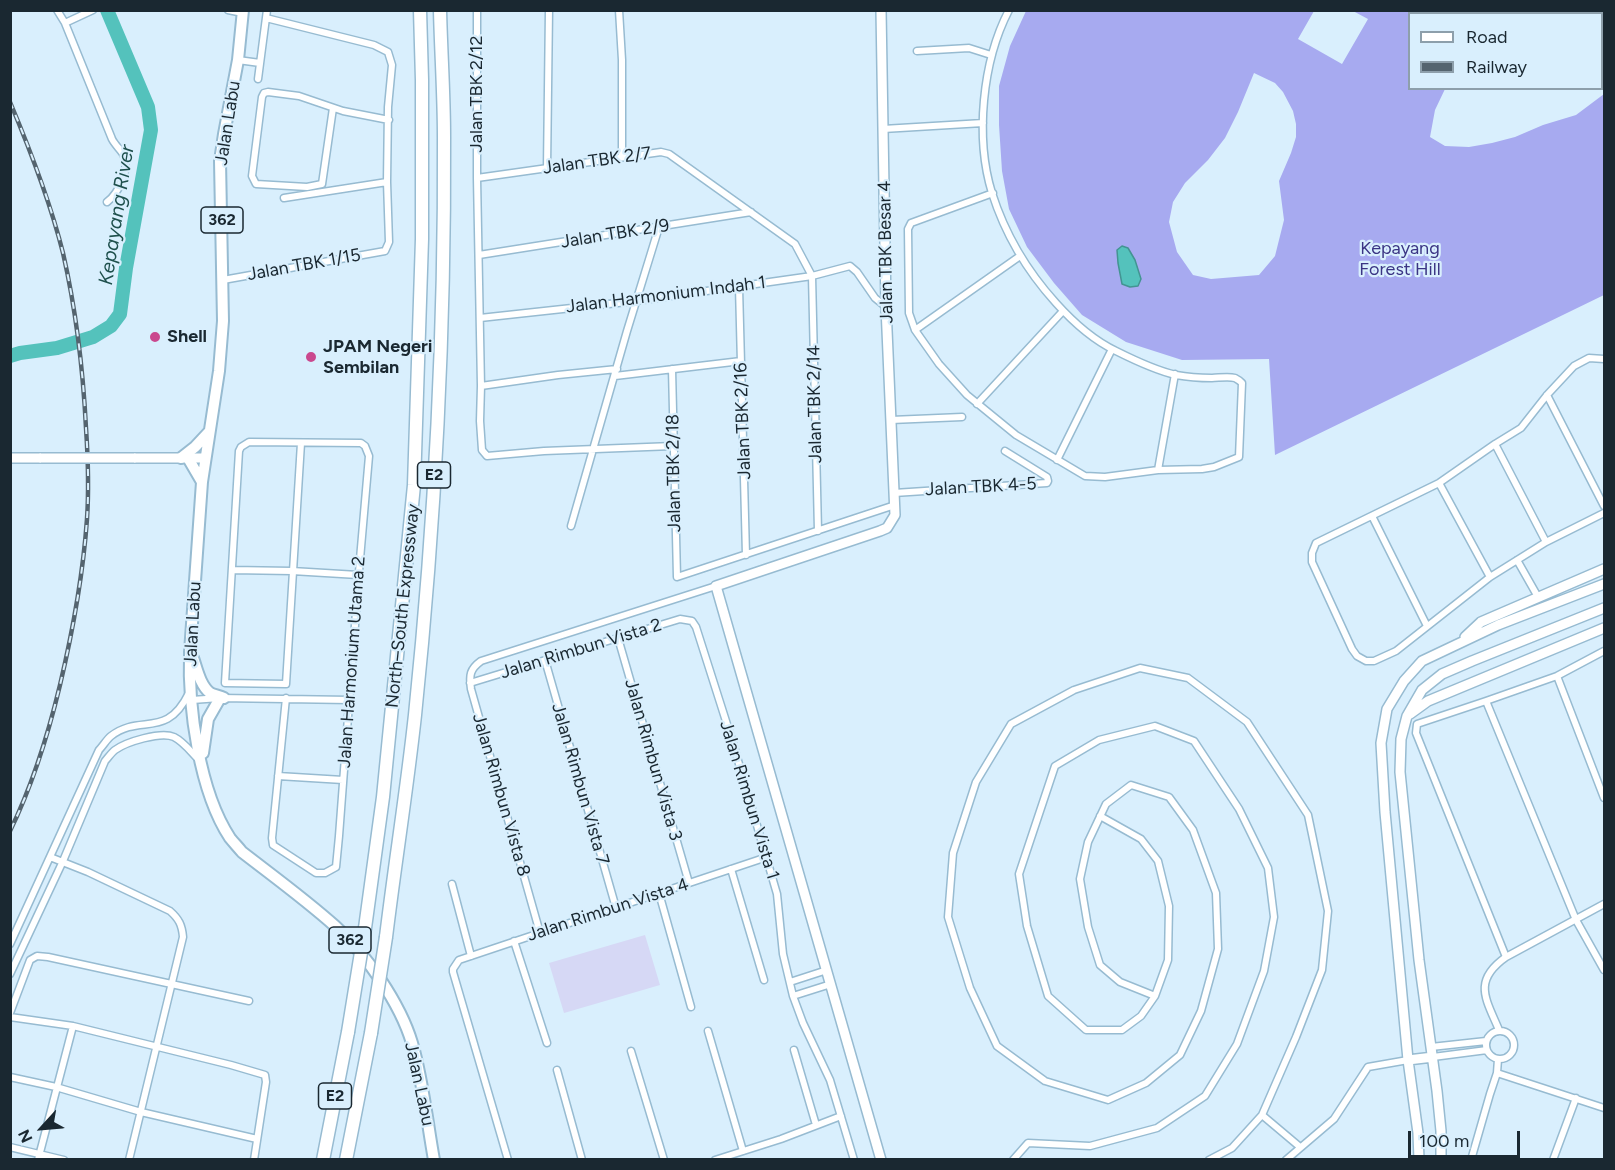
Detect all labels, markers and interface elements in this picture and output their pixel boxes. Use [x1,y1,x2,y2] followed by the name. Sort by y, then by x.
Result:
[1408,12,1603,90] legend
[1466,26,1507,48] text: Road
[466,36,488,152] street label: Jalan TBK 2/12
[1466,56,1527,78] text: Railway
[211,79,245,167] street label: Jalan Labu
[94,143,140,287] water label: Kepayang River
[541,143,653,179] street label: Jalan TBK 2/7
[874,181,898,323] street label: Jalan TBK Besar 4
[201,207,243,233] road number: 362
[559,215,671,253] street label: Jalan TBK 2/9
[1359,238,1441,280] park label: Kepayang Forest Hill
[246,244,362,286] street label: Jalan TBK 1/15
[565,272,767,318] street label: Jalan Harmonium Indah 1
[167,326,207,348] place label: Shell
[148,330,162,344] marker: Shell
[323,336,433,378] place label: JPAM Negeri Sembilan
[803,345,827,463] street label: Jalan TBK 2/14
[304,350,318,364] marker: JPAM Negeri Sembilan
[730,362,756,480] street label: Jalan TBK 2/16
[662,414,686,532] street label: Jalan TBK 2/18
[418,462,450,488] road number: E2
[925,473,1037,501] street label: Jalan TBK 4-5
[382,503,424,709] street label: North–South Expressway
[334,555,370,769] street label: Jalan Harmonium Utama 2
[180,581,206,667] street label: Jalan Labu
[498,614,664,684] street label: Jalan Rimbun Vista 2
[620,677,686,843] street label: Jalan Rimbun Vista 3
[547,701,613,867] street label: Jalan Rimbun Vista 7
[467,711,535,879] street label: Jalan Rimbun Vista 8
[715,718,783,882] street label: Jalan Rimbun Vista 1
[525,874,691,946] street label: Jalan Rimbun Vista 4
[329,927,371,953] road number: 362
[400,1040,438,1128] street label: Jalan Labu
[318,1083,352,1109] road number: E2
[12,1098,72,1158] north arrow
[1411,1119,1524,1157] scale bar
[14,1126,37,1146] text: N
[1419,1130,1469,1152] text: 100 m

